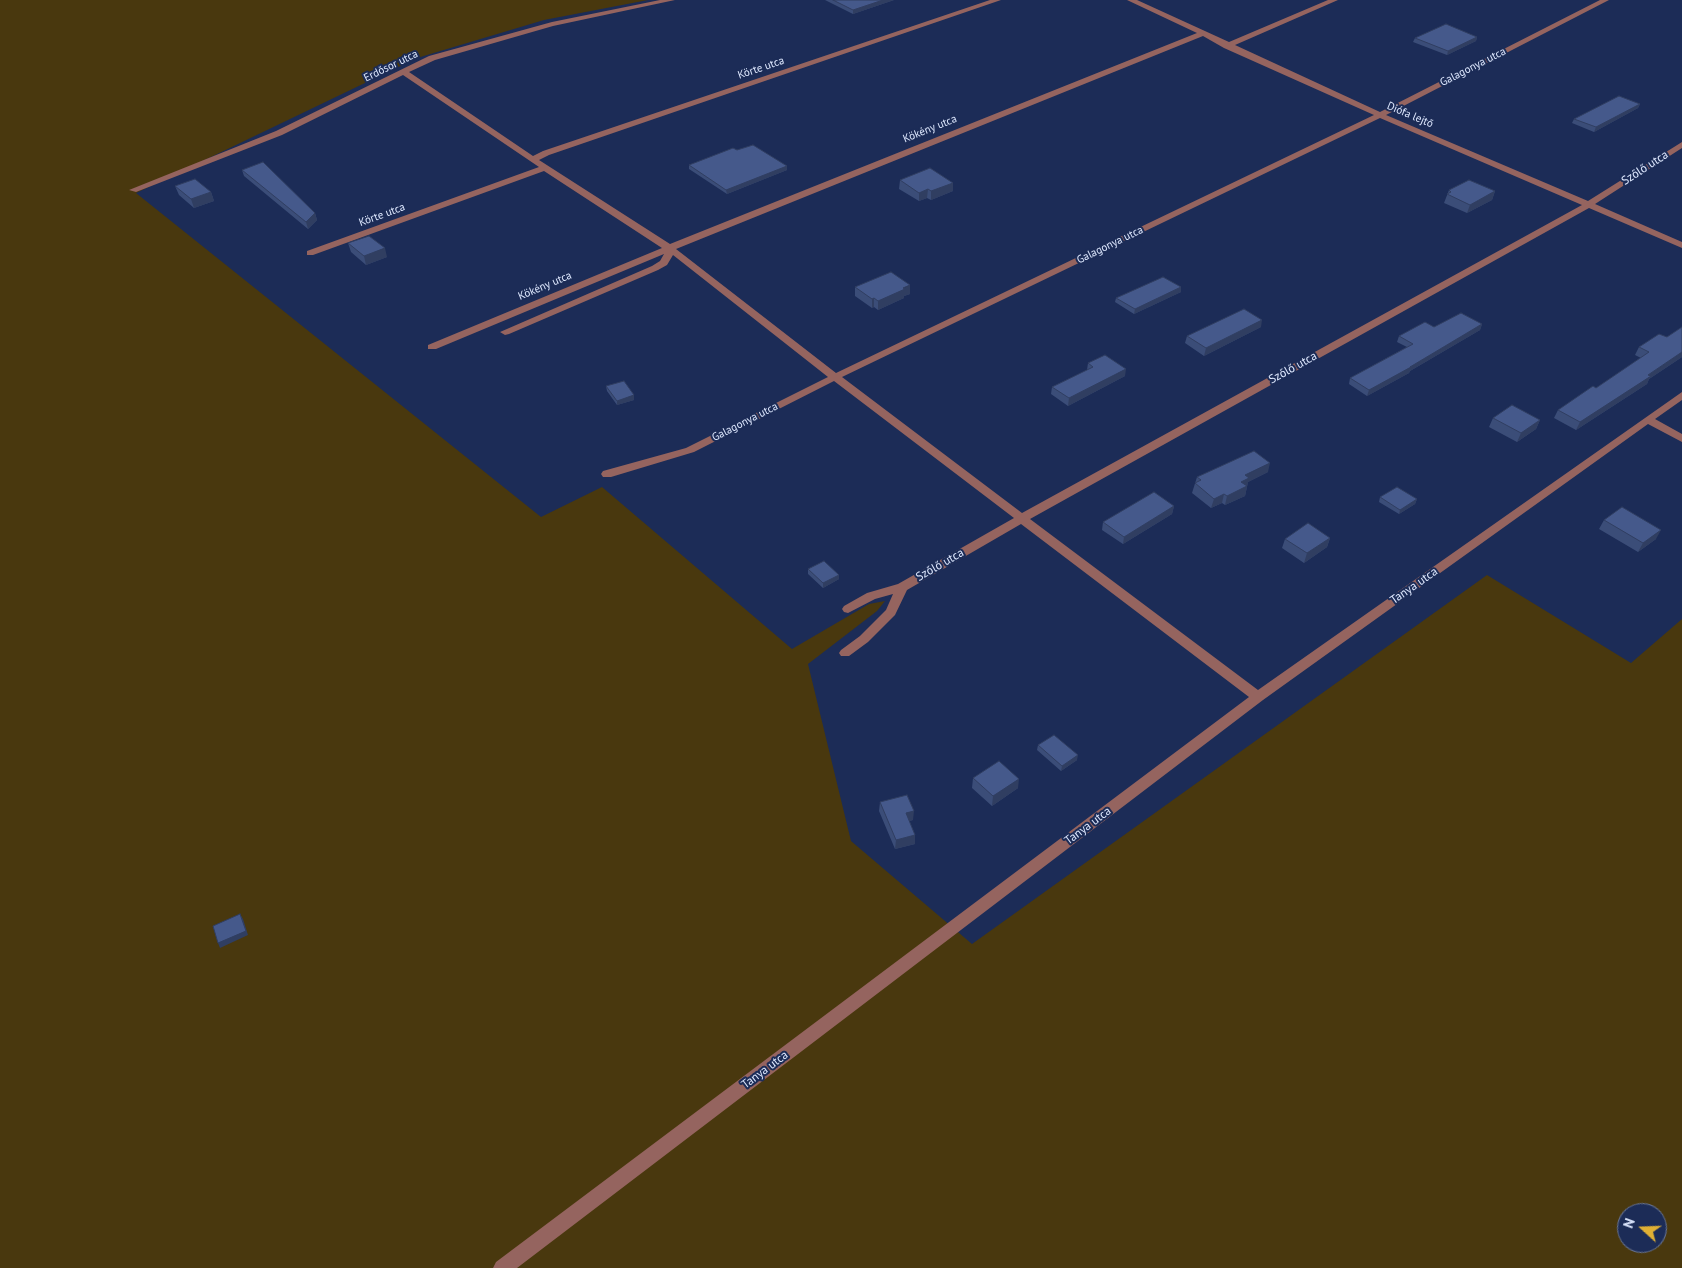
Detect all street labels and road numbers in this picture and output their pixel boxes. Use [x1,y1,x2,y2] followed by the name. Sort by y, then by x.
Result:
[1438,45,1508,89] street label: Galagonya utca
[362,47,420,85] street label: Erdősor utca
[736,54,786,82] street label: Körte utca
[1385,99,1435,131] street label: Diófa lejtő
[901,112,959,146] street label: Kökény utca
[1619,148,1671,188] street label: Szőlő utca
[357,201,407,229] street label: Körte utca
[1075,223,1145,267] street label: Galagonya utca
[516,269,574,303] street label: Kökény utca
[1266,349,1320,387] street label: Szőlő utca
[710,400,780,444] street label: Galagonya utca
[914,546,966,584] street label: Szőlő utca
[1388,564,1440,608] street label: Tanya utca
[1062,804,1114,848] street label: Tanya utca
[739,1048,791,1092] street label: Tanya utca

